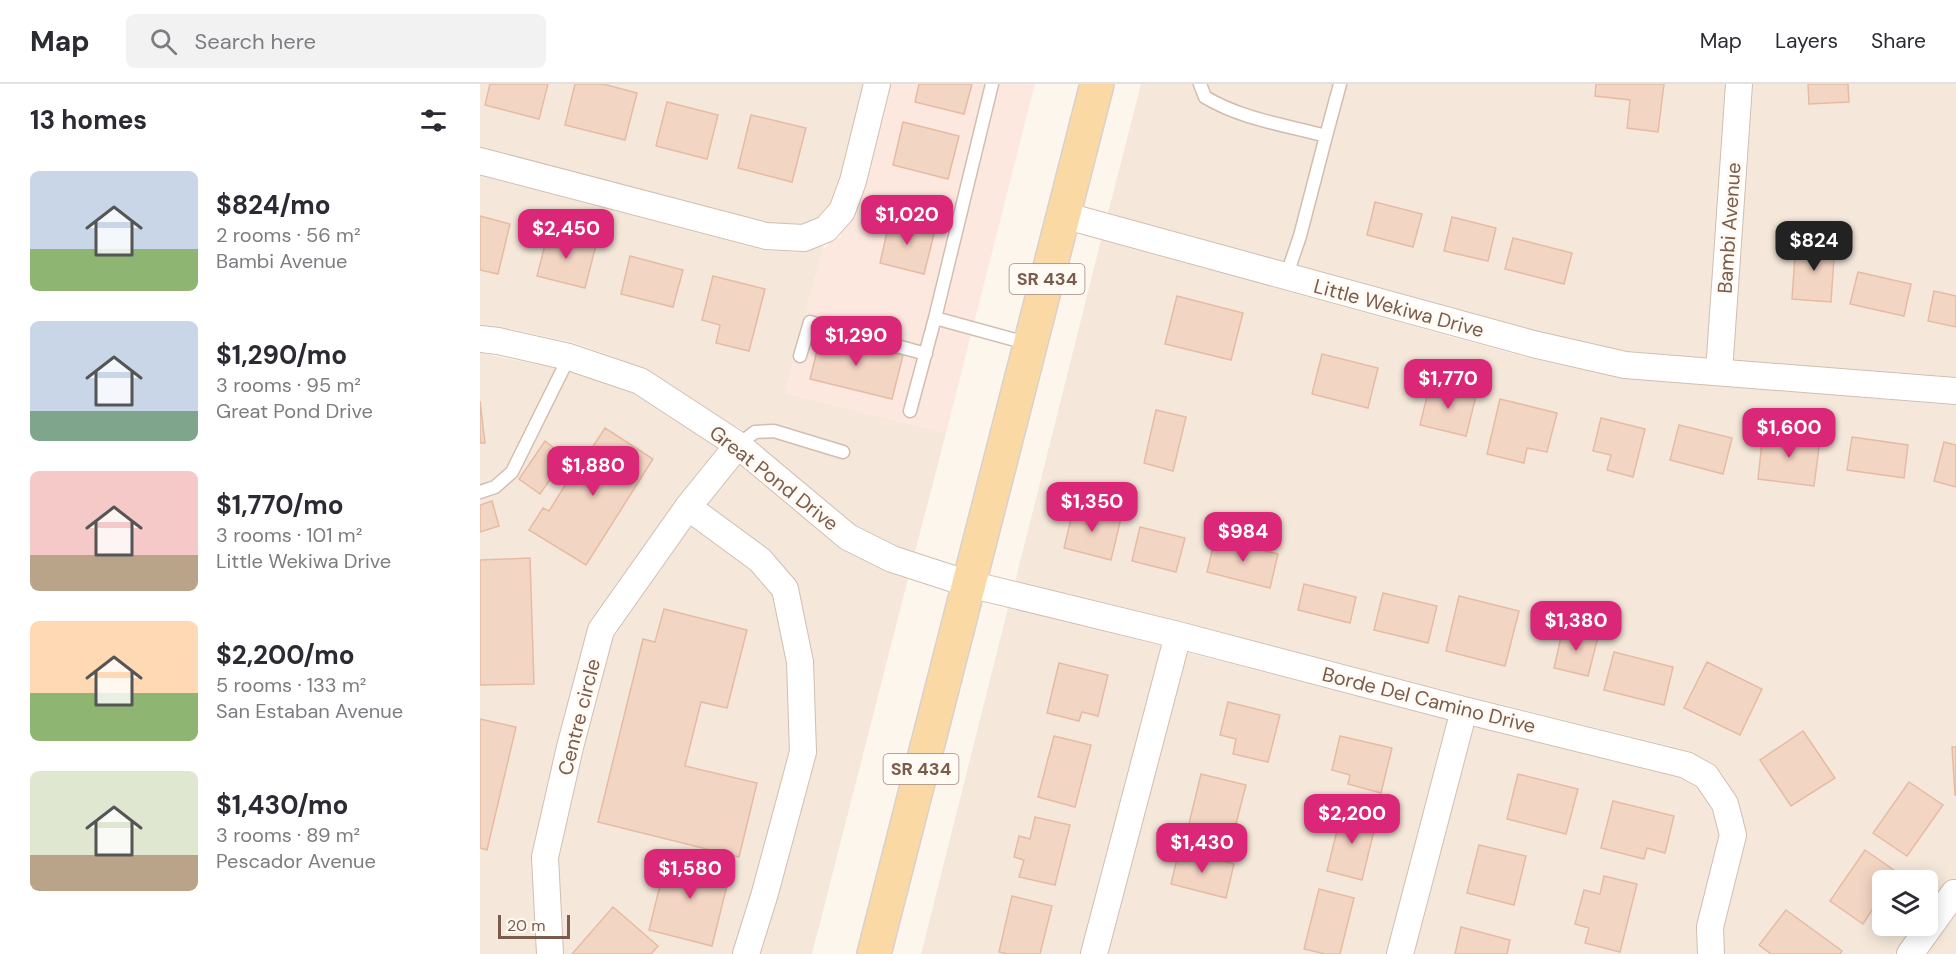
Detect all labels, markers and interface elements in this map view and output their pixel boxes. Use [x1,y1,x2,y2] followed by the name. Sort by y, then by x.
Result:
[126,14,546,68] search box
[30,23,90,60] text: Map
[147,25,180,58] icon: search
[195,27,316,56] text: Search here
[1700,27,1742,55] text: Map
[1775,27,1838,55] text: Layers
[1871,27,1926,55] text: Share
[30,103,147,137] text: 13 homes
[417,104,450,137] icon: filters
[1711,162,1747,294] street label: Bambi Avenue
[216,188,331,222] text: $824/mo
[78,195,150,267] icon: home
[858,195,956,246] pin: $1,020
[875,201,939,227] text: $1,020
[517,209,615,260] pin: $2,450
[532,215,600,241] text: $2,450
[1778,221,1850,272] pin: $824
[216,222,361,248] text: 2 rooms · 56 m²
[1790,227,1839,253] text: $824
[216,248,347,274] text: Bambi Avenue
[1010,264,1084,294] road number: SR 434
[1311,273,1487,343] street label: Little Wekiwa Drive
[807,316,905,367] pin: $1,290
[825,322,887,348] text: $1,290
[216,338,347,372] text: $1,290/mo
[78,345,150,417] icon: home
[1399,359,1497,410] pin: $1,770
[1418,365,1478,391] text: $1,770
[216,372,361,398] text: 3 rooms · 95 m²
[216,398,373,424] text: Great Pond Drive
[1740,408,1838,459] pin: $1,600
[1756,414,1822,440] text: $1,600
[704,419,844,537] street label: Great Pond Drive
[544,446,642,497] pin: $1,880
[561,452,625,478] text: $1,880
[1043,482,1141,533] pin: $1,350
[216,488,344,522] text: $1,770/mo
[1061,488,1123,514] text: $1,350
[78,495,150,567] icon: home
[1207,512,1279,563] pin: $984
[1218,518,1268,544] text: $984
[216,522,362,548] text: 3 rooms · 101 m²
[216,548,391,574] text: Little Wekiwa Drive
[1527,601,1625,652] pin: $1,380
[1544,607,1608,633] text: $1,380
[216,638,355,672] text: $2,200/mo
[78,645,150,717] icon: home
[552,656,606,778] street label: Centre circle
[1320,661,1538,739] street label: Borde Del Camino Drive
[216,672,366,698] text: 5 rooms · 133 m²
[216,698,403,724] text: San Estaban Avenue
[884,754,958,784] road number: SR 434
[216,788,348,822] text: $1,430/mo
[1303,794,1401,845] pin: $2,200
[78,795,150,867] icon: home
[1318,800,1386,826] text: $2,200
[216,822,360,848] text: 3 rooms · 89 m²
[1153,823,1251,874] pin: $1,430
[1170,829,1234,855] text: $1,430
[216,848,376,874] text: Pescador Avenue
[641,849,739,900] pin: $1,580
[658,855,722,881] text: $1,580
[1872,870,1938,936] map controls
[1872,870,1938,936] button: layers
[498,912,570,940] scale bar
[507,915,546,936] text: 20 m

